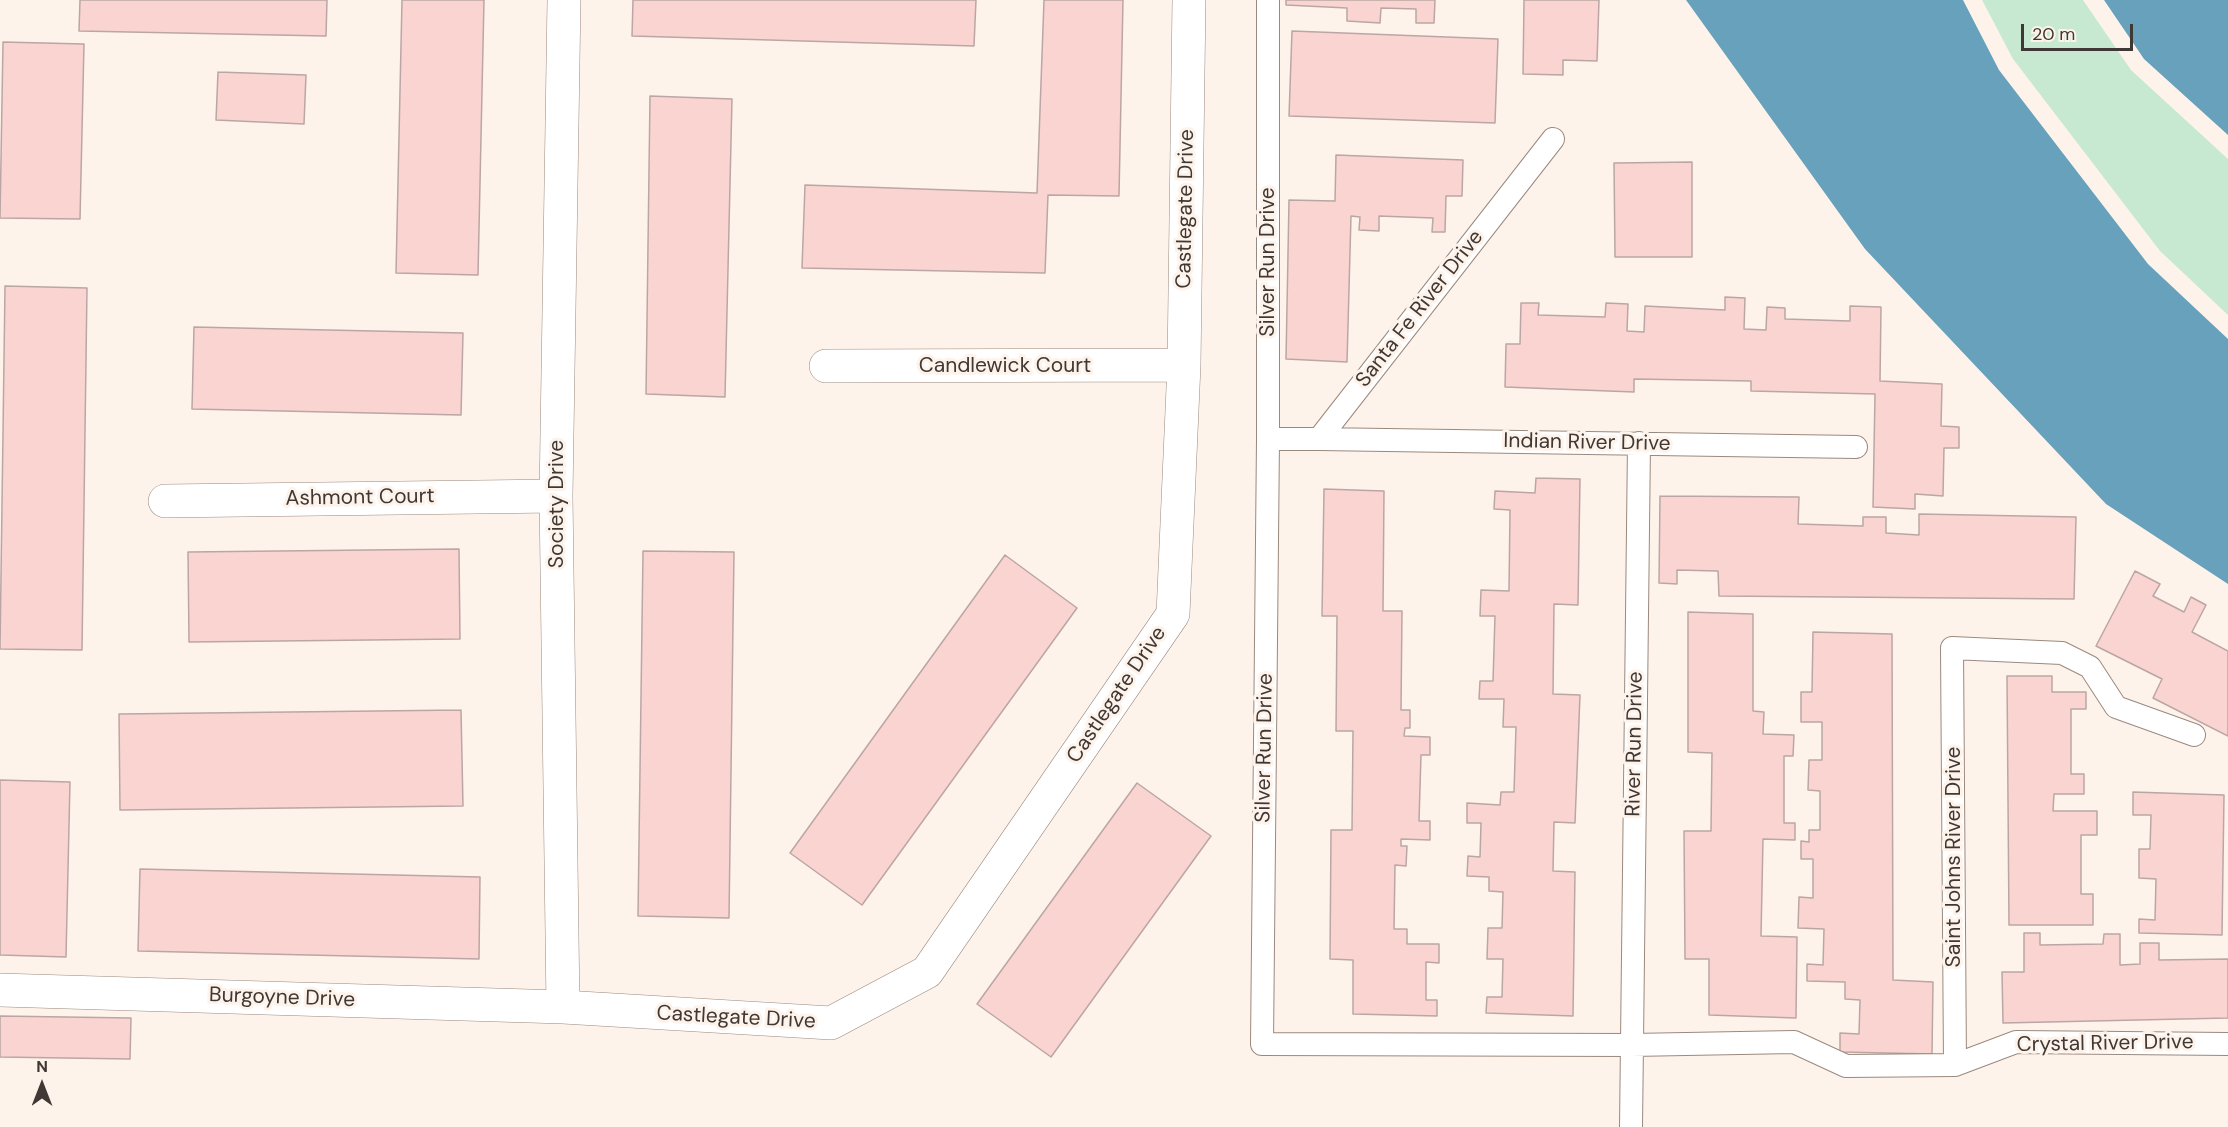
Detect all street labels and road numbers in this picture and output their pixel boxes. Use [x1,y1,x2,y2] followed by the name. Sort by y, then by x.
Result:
[1172,129,1200,289] street label: Castlegate Drive
[1255,187,1281,337] street label: Silver Run Drive
[1351,225,1489,393] street label: Santa Fe River Drive
[919,353,1091,379] street label: Candlewick Court
[1503,429,1671,457] street label: Indian River Drive
[544,440,570,568] street label: Society Drive
[285,484,435,512] street label: Ashmont Court
[1062,622,1172,768] street label: Castlegate Drive
[1621,671,1649,817] street label: River Run Drive
[1251,673,1279,823] street label: Silver Run Drive
[1941,747,1967,967] street label: Saint Johns River Drive
[209,983,355,1013] street label: Burgoyne Drive
[656,1001,816,1035] street label: Castlegate Drive
[2016,1030,2194,1058] street label: Crystal River Drive

